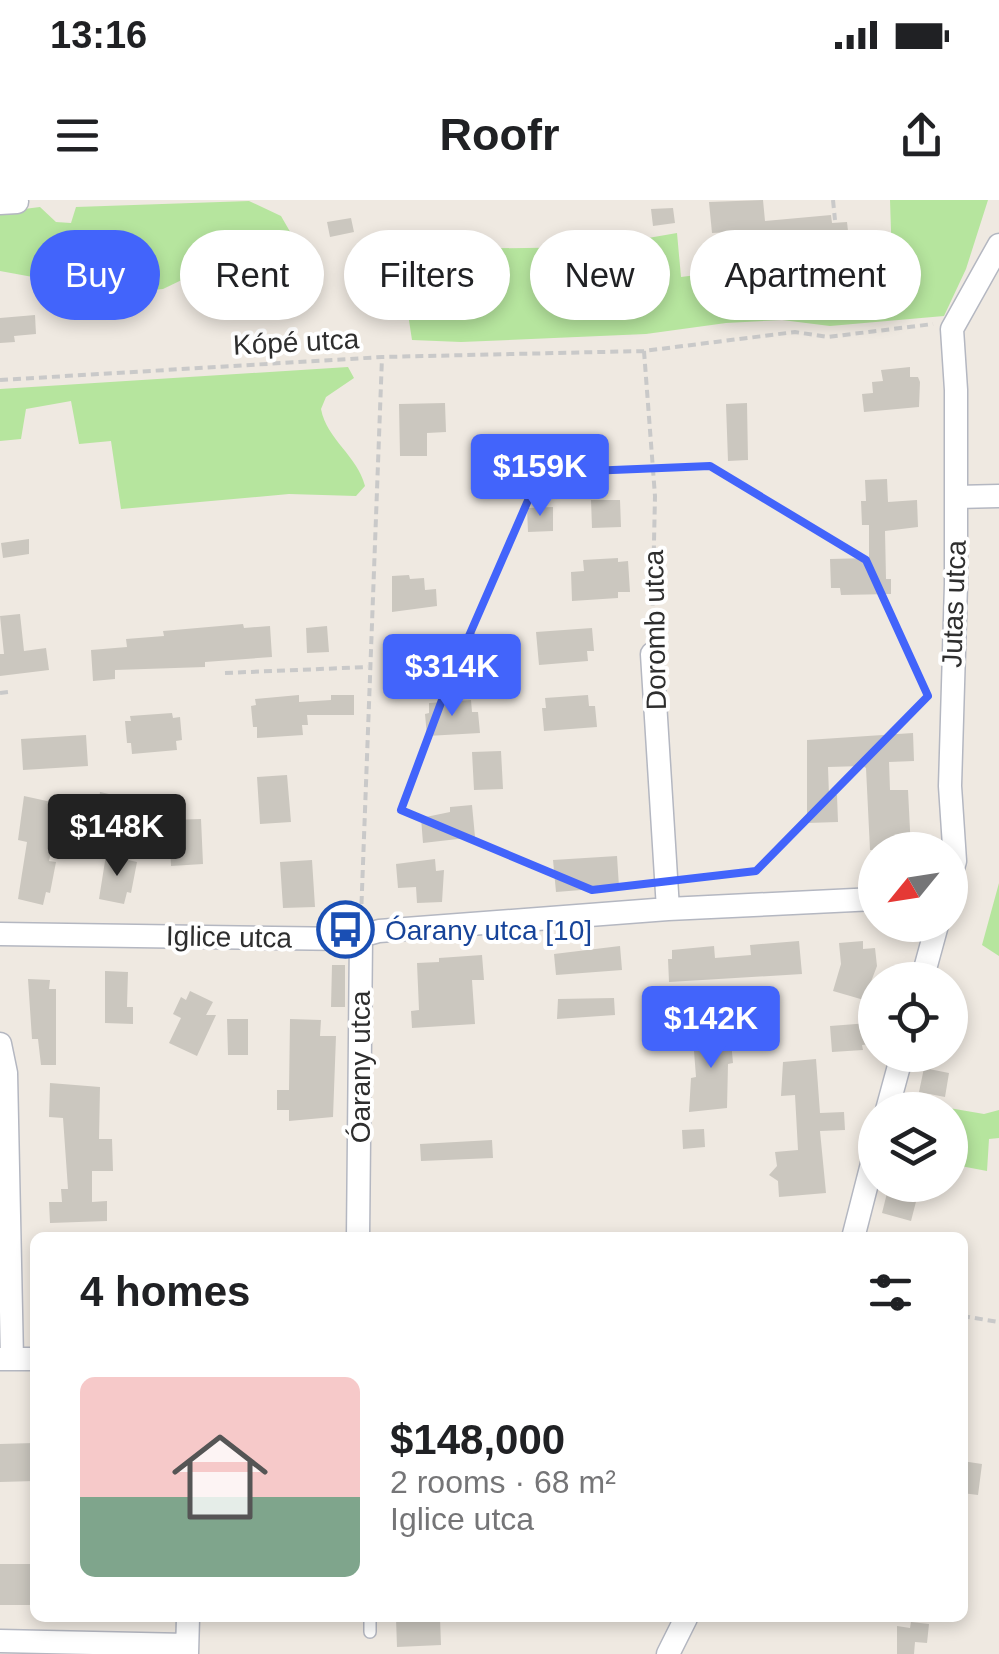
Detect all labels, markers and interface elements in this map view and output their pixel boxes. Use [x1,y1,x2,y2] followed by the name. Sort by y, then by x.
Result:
[50,14,147,56] text: 13:16
[50,108,105,163] icon: menu
[894,108,949,163] icon: share
[440,109,559,160] text: Roofr
[30,230,160,320] chip: Buy
[180,230,324,320] chip: Rent
[344,230,510,320] chip: Filters
[530,230,670,320] chip: New
[690,230,921,320] chip: Apartment
[232,323,360,361] street label: Kópé utca
[470,434,610,519] pin: $159K
[493,448,587,484] text: $159K
[936,539,972,668] street label: Jutas utca
[638,549,672,710] street label: Doromb utca
[382,634,522,719] pin: $314K
[405,648,499,684] text: $314K
[47,794,187,879] pin: $148K
[70,808,164,844] text: $148K
[858,832,968,942] north arrow
[858,832,968,1202] map controls
[316,900,376,960] bus stop icon: Óarany utca [10]
[385,915,592,946] place label: Óarany utca [10]
[166,920,293,954] street label: Iglice utca
[858,962,968,1072] button: locate
[641,986,781,1071] pin: $142K
[345,990,376,1143] street label: Óarany utca
[664,1000,758,1036] text: $142K
[858,1092,968,1202] button: layers
[863,1265,918,1320] icon: filters
[80,1268,250,1315] text: 4 homes
[390,1416,565,1463] text: $148,000
[160,1417,280,1537] icon: home
[390,1464,616,1500] text: 2 rooms · 68 m²
[390,1501,534,1537] text: Iglice utca

